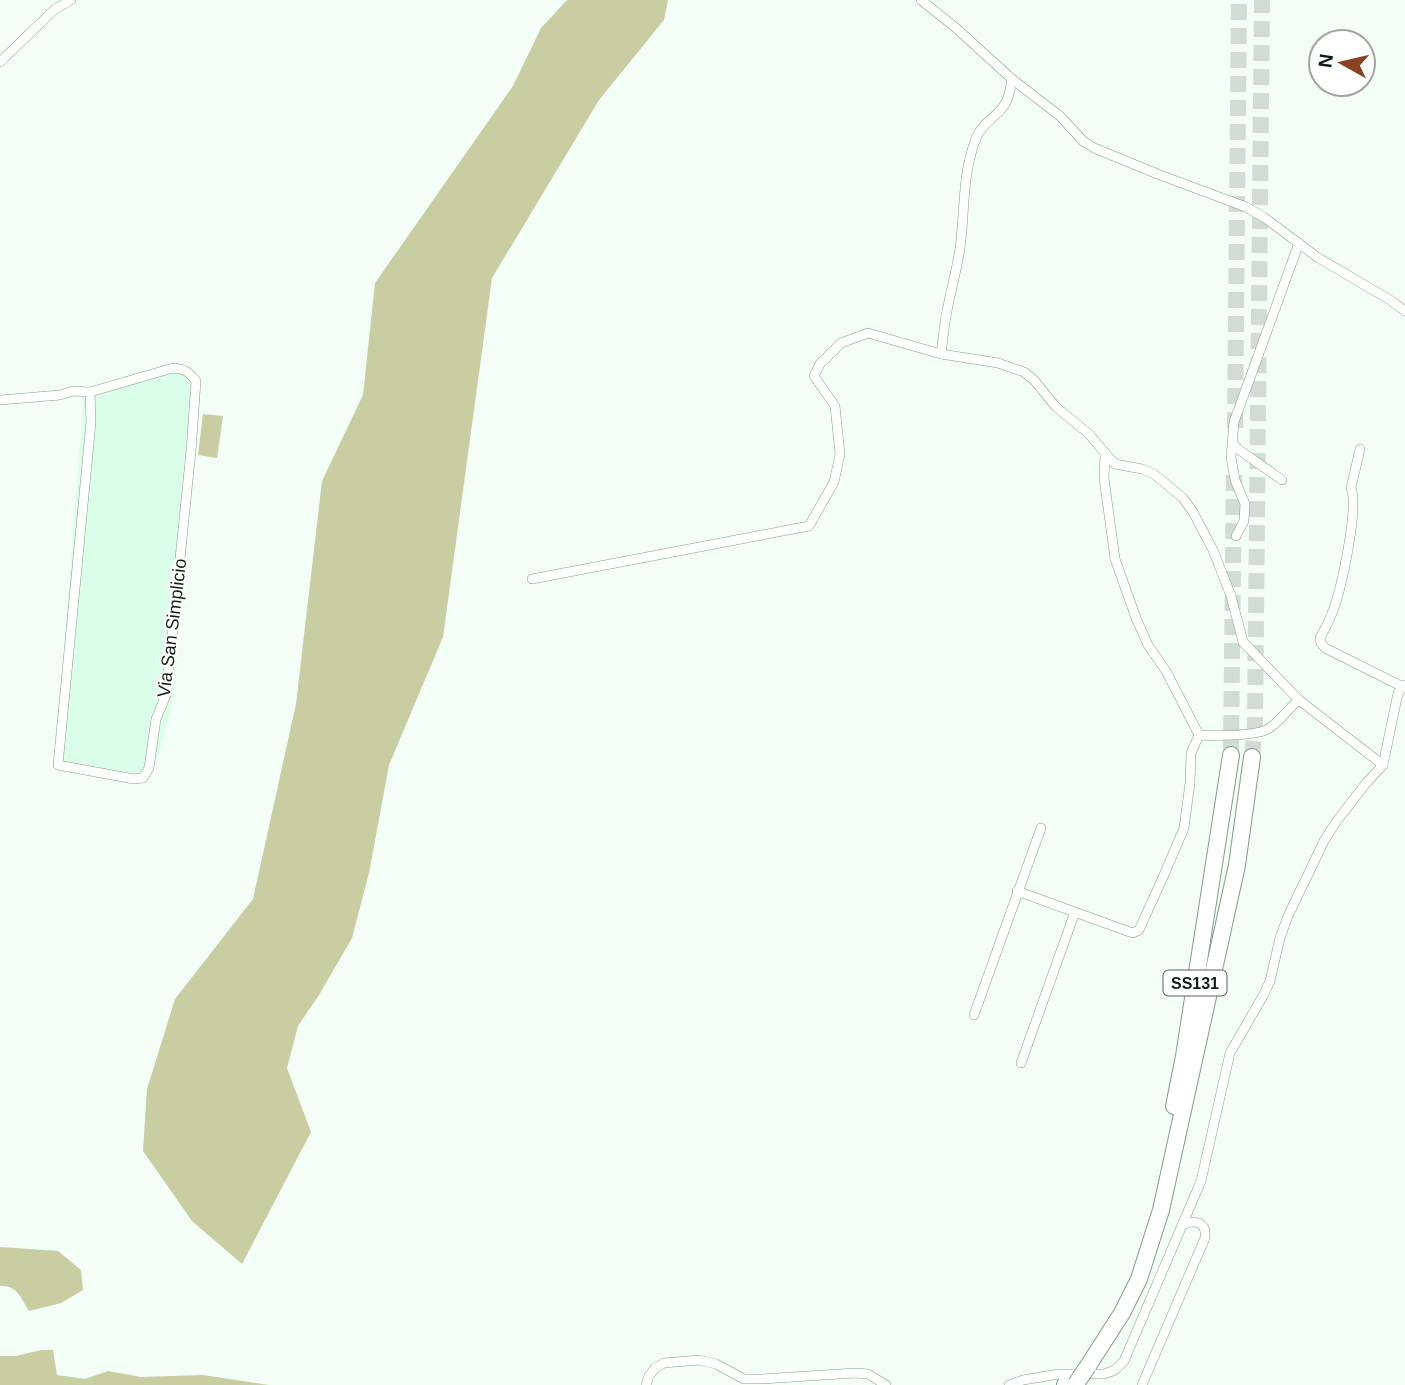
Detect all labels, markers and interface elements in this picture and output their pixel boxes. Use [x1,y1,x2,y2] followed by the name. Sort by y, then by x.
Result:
[1307,28,1377,98] north arrow
[1314,52,1337,69] text: N
[154,557,190,699] street label: Via San Simplicio
[1164,970,1226,995] road number: SS131

